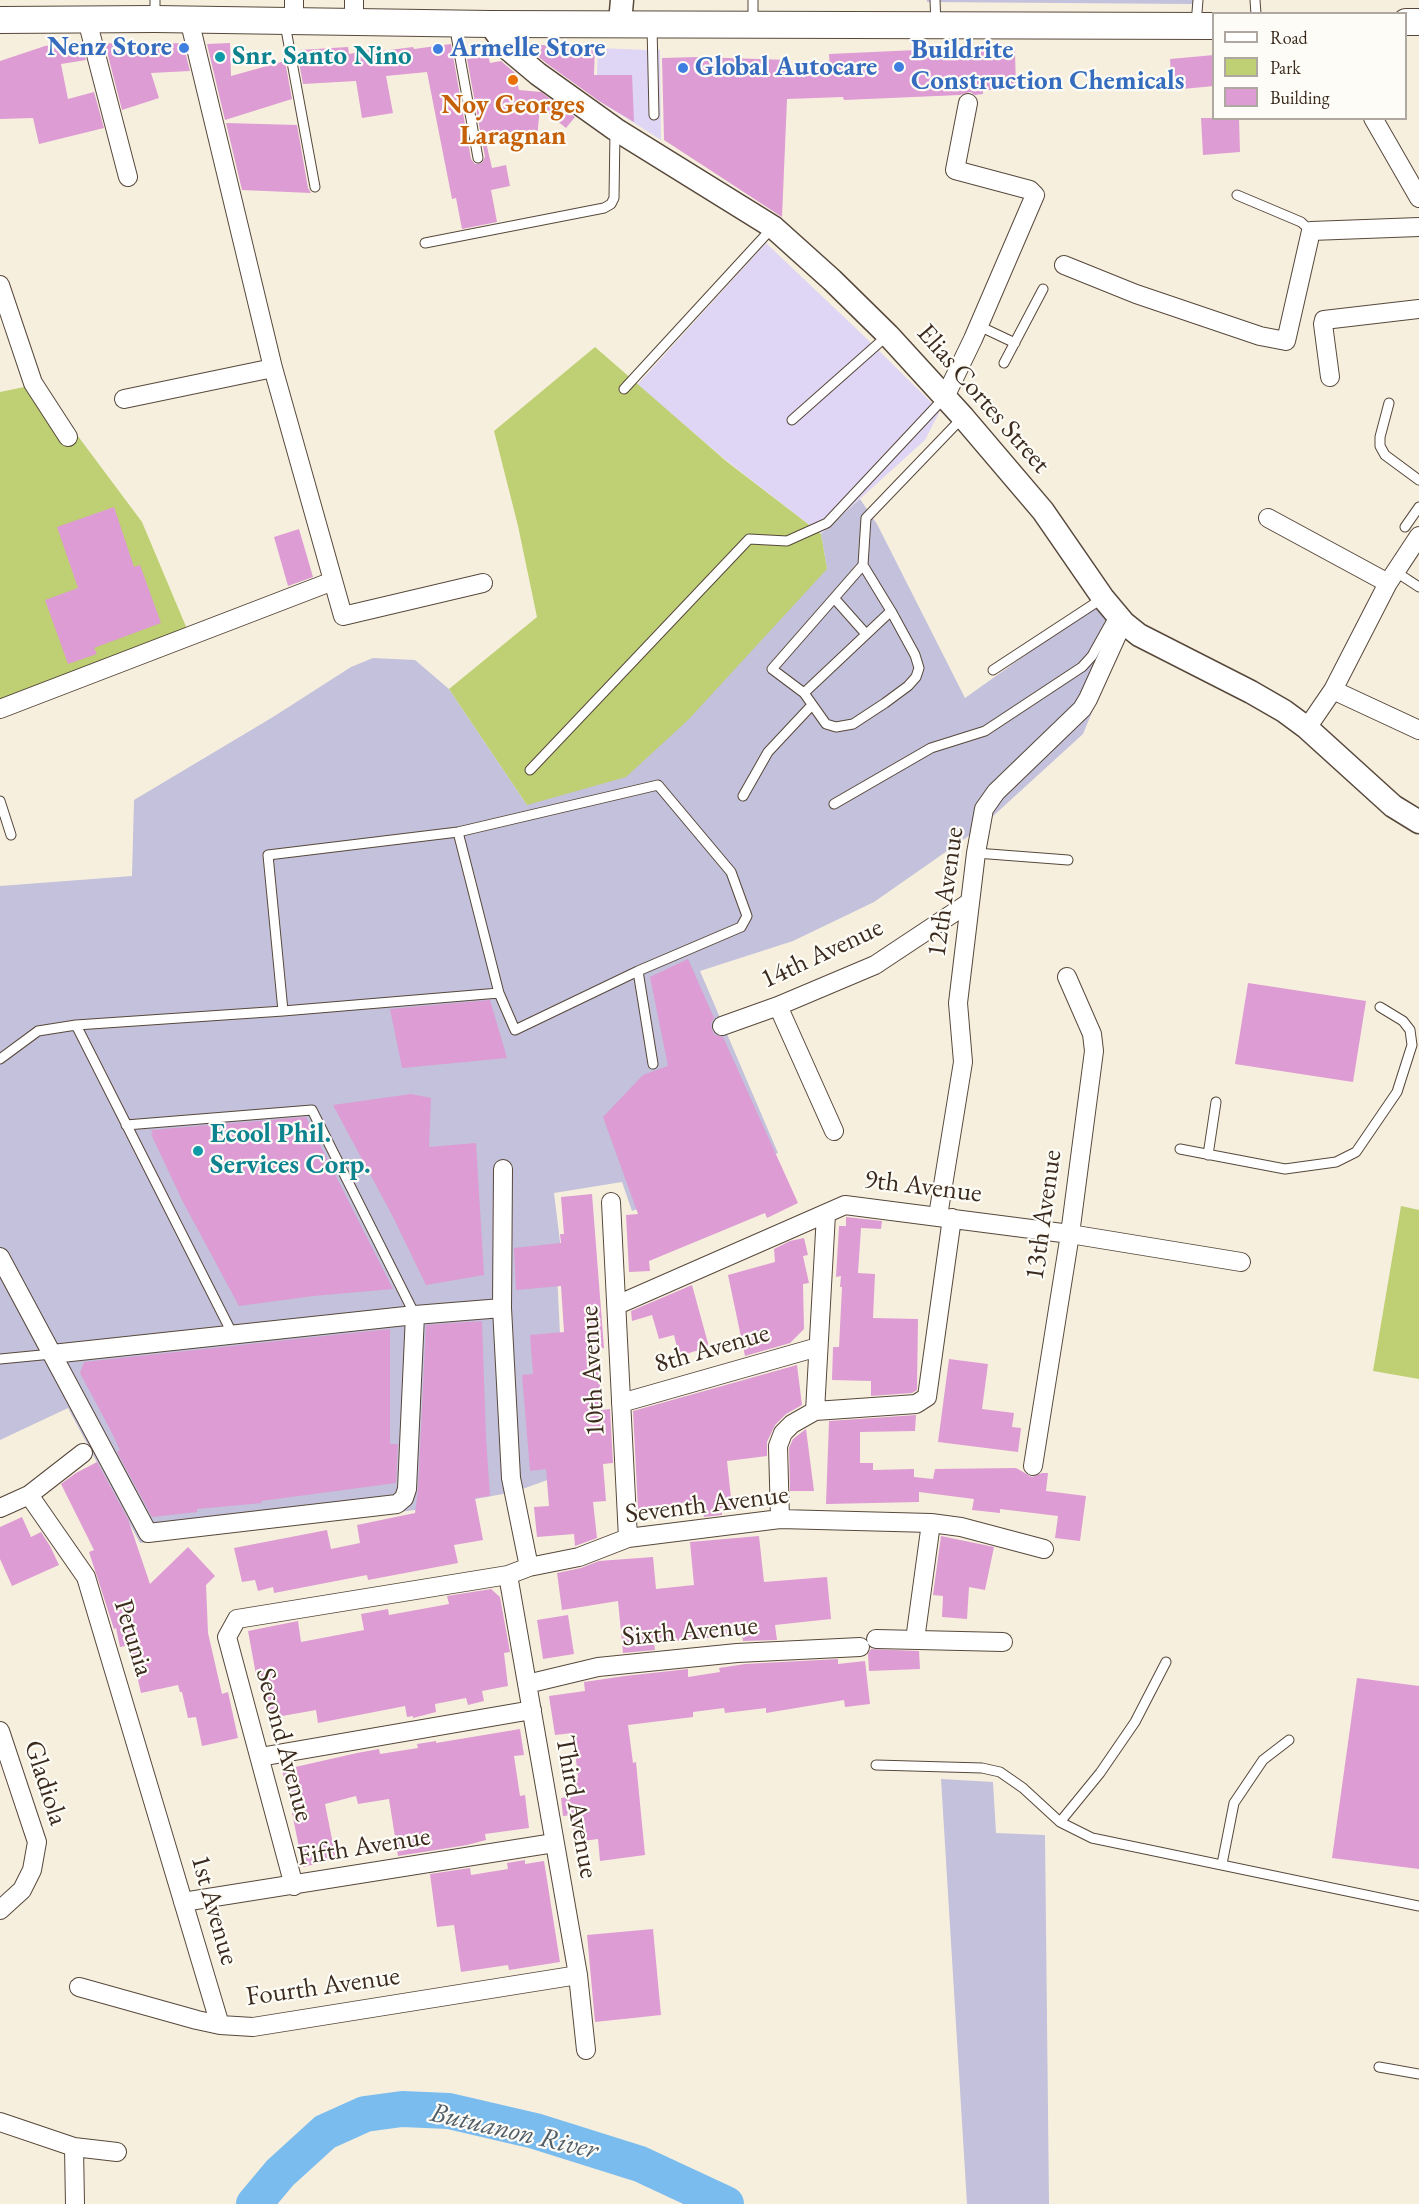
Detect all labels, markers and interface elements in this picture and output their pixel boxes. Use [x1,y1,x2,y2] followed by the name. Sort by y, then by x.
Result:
[1212,12,1407,120] legend
[1270,26,1308,49] text: Road
[47,32,172,64] place label: Nenz Store
[450,33,605,65] place label: Armelle Store
[911,35,1185,98] place label: Buildrite Construction Chemicals
[177,41,191,55] marker: Nenz Store
[232,41,412,73] place label: Snr. Santo Nino
[431,42,445,56] marker: Armelle Store
[213,50,227,64] marker: Snr. Santo Nino
[695,52,877,84] place label: Global Autocare
[1270,56,1301,79] text: Park
[892,60,906,74] marker: Buildrite Construction Chemicals
[676,61,690,75] marker: Global Autocare
[506,73,520,87] marker: Noy Georges Laragnan
[1270,86,1330,109] text: Building
[441,90,585,153] place label: Noy Georges Laragnan
[909,318,1057,480] street label: Elias Cortes Street
[921,825,971,959] street label: 12th Avenue
[756,912,888,996] street label: 14th Avenue
[210,1119,371,1182] place label: Ecool Phil. Services Corp.
[191,1144,205,1158] marker: Ecool Phil. Services Corp.
[1019,1148,1069,1282] street label: 13th Avenue
[862,1164,984,1210] street label: 9th Avenue
[573,1305,613,1437] street label: 10th Avenue
[651,1317,773,1381] street label: 8th Avenue
[623,1479,791,1531] street label: Seventh Avenue
[106,1596,160,1680] street label: Petunia
[621,1610,759,1654] street label: Sixth Avenue
[248,1665,320,1825] street label: Second Avenue
[548,1733,604,1881] street label: Third Avenue
[16,1736,74,1830] street label: Gladiola
[295,1820,433,1874] street label: Fifth Avenue
[183,1851,245,1969] street label: 1st Avenue
[244,1960,402,2014] street label: Fourth Avenue
[427,2096,601,2168] water label: Butuanon River

